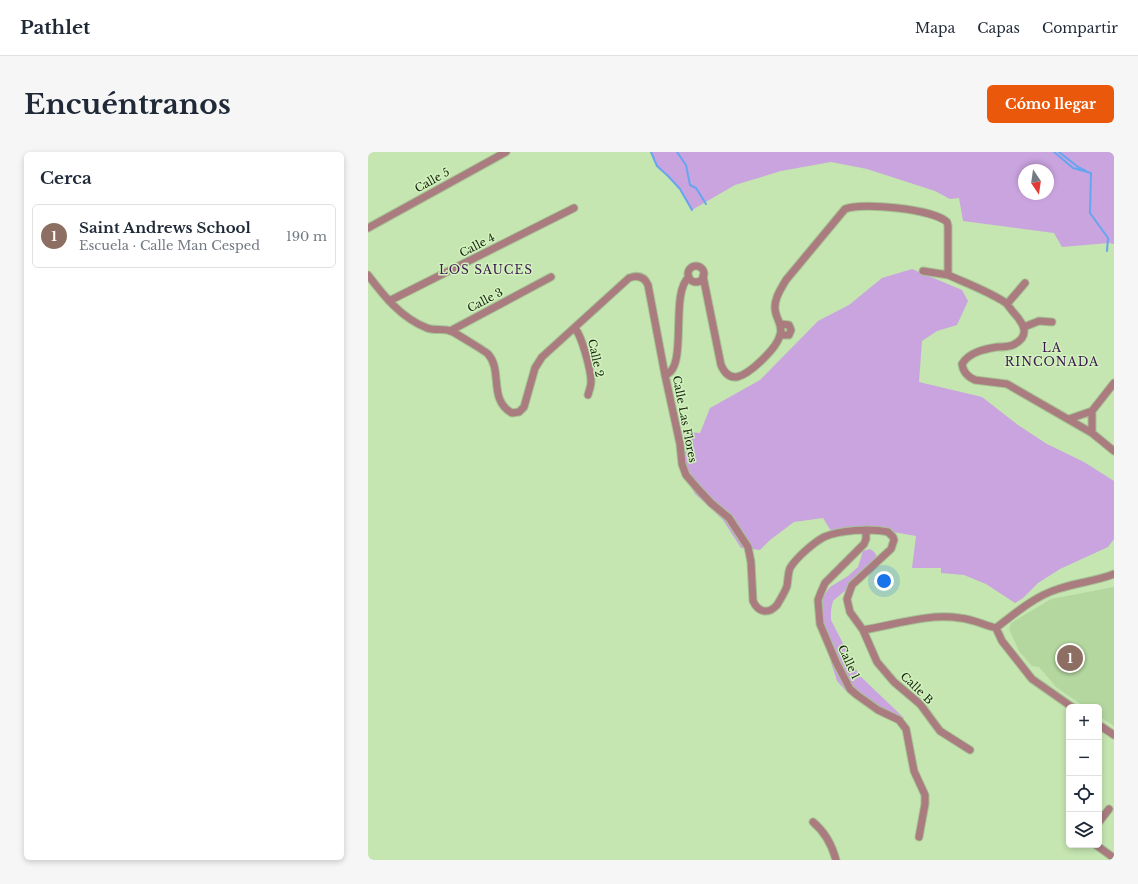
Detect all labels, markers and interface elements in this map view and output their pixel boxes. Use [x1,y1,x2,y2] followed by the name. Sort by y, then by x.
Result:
[20,16,90,39] text: Pathlet
[915,19,955,37] text: Mapa
[977,19,1020,37] text: Capas
[1042,19,1118,37] text: Compartir
[987,85,1114,123] button: Cómo llegar
[24,87,231,122] text: Encuéntranos
[1018,164,1054,200] north arrow
[412,165,452,195] street label: Calle 5
[40,168,92,189] text: Cerca
[79,218,251,237] text: Saint Andrews School
[51,228,57,245] text: 1
[286,228,327,245] text: 190 m
[457,230,497,260] street label: Calle 4
[79,237,260,254] text: Escuela · Calle Man Cesped
[439,262,533,277] district label: LOS SAUCES
[465,285,505,315] street label: Calle 3
[585,338,607,378] street label: Calle 2
[1005,340,1099,369] district label: LA RINCONADA
[670,374,700,464] street label: Calle Las Flores
[874,571,894,591] your location
[835,643,863,682] street label: Calle 1
[1057,643,1083,673] pin: 1
[898,669,936,707] street label: Calle B
[1066,704,1102,848] map controls
[1066,704,1102,740] button: +
[1066,740,1102,776] button: −
[1066,776,1102,812] button: locate
[1066,812,1102,848] button: layers

